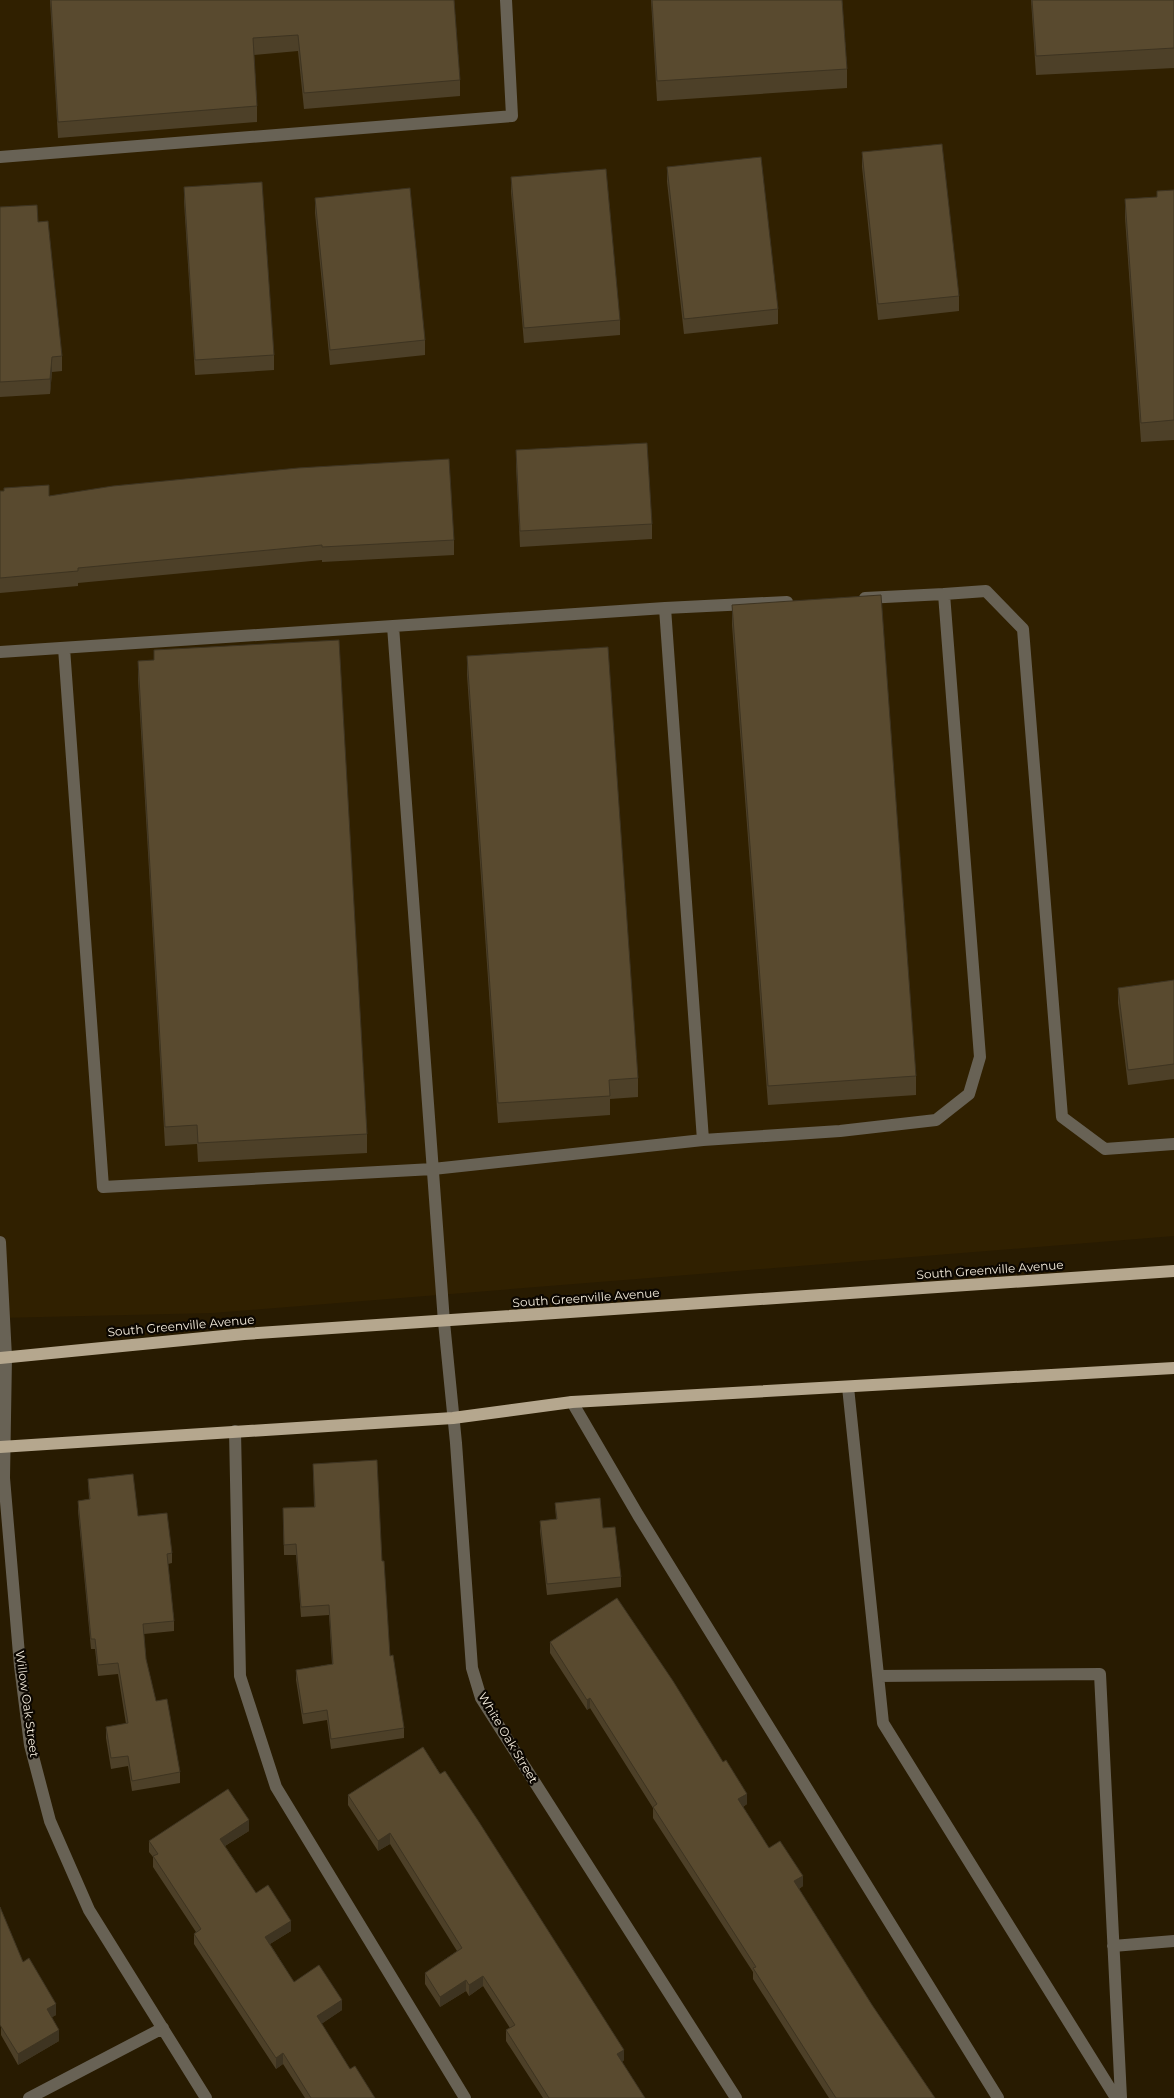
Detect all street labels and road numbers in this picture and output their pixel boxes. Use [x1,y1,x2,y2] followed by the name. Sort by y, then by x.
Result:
[916,1257,1064,1282] street label: South Greenville Avenue
[512,1285,660,1310] street label: South Greenville Avenue
[107,1312,255,1339] street label: South Greenville Avenue
[13,1650,42,1758] street label: Willow Oak Street
[475,1690,541,1786] street label: White Oak Street

